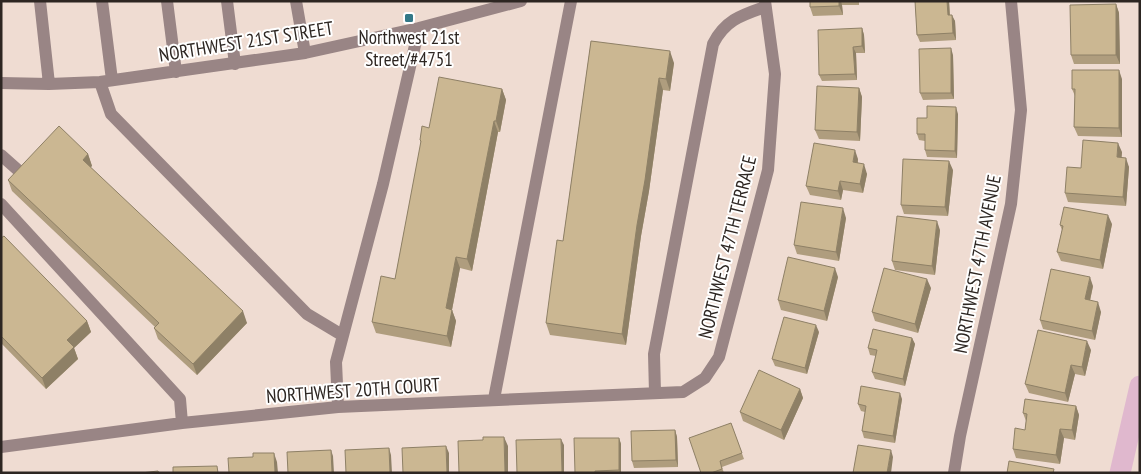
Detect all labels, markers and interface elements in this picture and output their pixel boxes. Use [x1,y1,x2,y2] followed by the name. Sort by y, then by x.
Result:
[403,12,415,24] marker: Northwest 21st Street/#4751
[157,15,335,67] street label: NORTHWEST 21ST STREET
[359,25,460,71] place label: Northwest 21st Street/#4751
[693,153,761,341] street label: NORTHWEST 47TH TERRACE
[948,173,1006,355] street label: NORTHWEST 47TH AVENUE
[266,372,441,408] street label: NORTHWEST 20TH COURT

